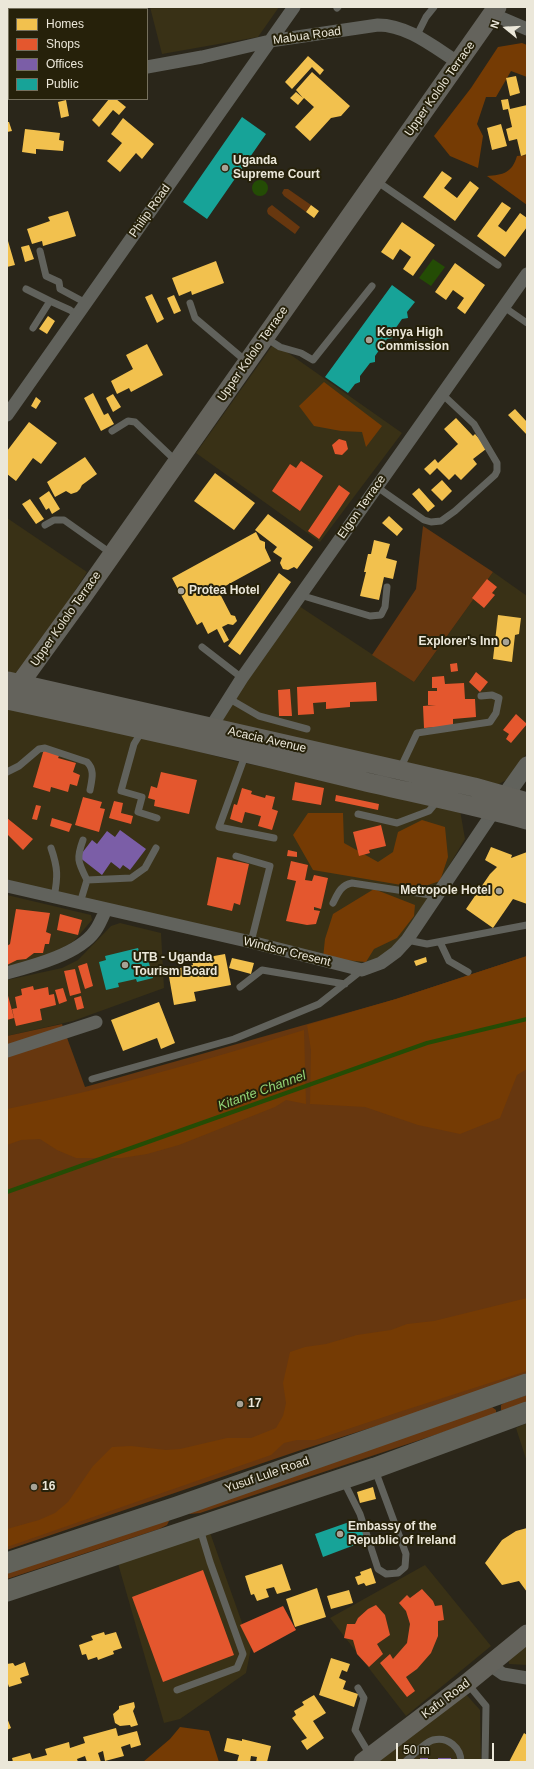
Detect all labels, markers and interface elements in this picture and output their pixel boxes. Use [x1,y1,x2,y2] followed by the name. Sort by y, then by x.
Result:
[8,8,148,100] legend
[486,8,526,48] north arrow
[46,17,84,31] text: Homes
[488,19,502,30] text: N
[272,24,342,48] street label: Mabua Road
[46,37,80,51] text: Shops
[402,39,478,139] street label: Upper Kololo Terrace
[46,57,83,71] text: Offices
[46,77,79,91] text: Public
[233,154,320,182] place label: Uganda Supreme Court
[220,163,230,173] marker: Uganda Supreme Court
[127,182,173,240] street label: Philip Road
[215,304,291,404] street label: Upper Kololo Terrace
[377,326,449,354] place label: Kenya High Commission
[364,335,374,345] marker: Kenya High Commission
[335,473,389,541] street label: Elgon Terrace
[28,569,104,669] street label: Upper Kololo Terrace
[189,584,260,598] place label: Protea Hotel
[176,586,186,596] marker: Protea Hotel
[418,635,498,649] place label: Explorer's Inn
[501,637,511,647] marker: Explorer's Inn
[226,724,308,756] street label: Acacia Avenue
[400,884,491,898] place label: Metropole Hotel
[494,886,504,896] marker: Metropole Hotel
[242,934,332,970] street label: Windsor Cresent
[133,951,217,979] place label: UTB - Uganda Tourism Board
[120,960,130,970] marker: UTB - Uganda Tourism Board
[216,1068,308,1114] water label: Kitante Channel
[248,1397,261,1411] place label: 17
[235,1399,245,1409] marker: 17
[223,1454,311,1496] street label: Yusuf Lule Road
[42,1480,55,1494] place label: 16
[29,1482,39,1492] marker: 16
[348,1520,456,1548] place label: Embassy of the Republic of Ireland
[335,1529,345,1539] marker: Embassy of the Republic of Ireland
[419,1676,473,1722] street label: Kafu Road
[398,1735,496,1761] scale bar
[403,1743,430,1757] text: 50 m

